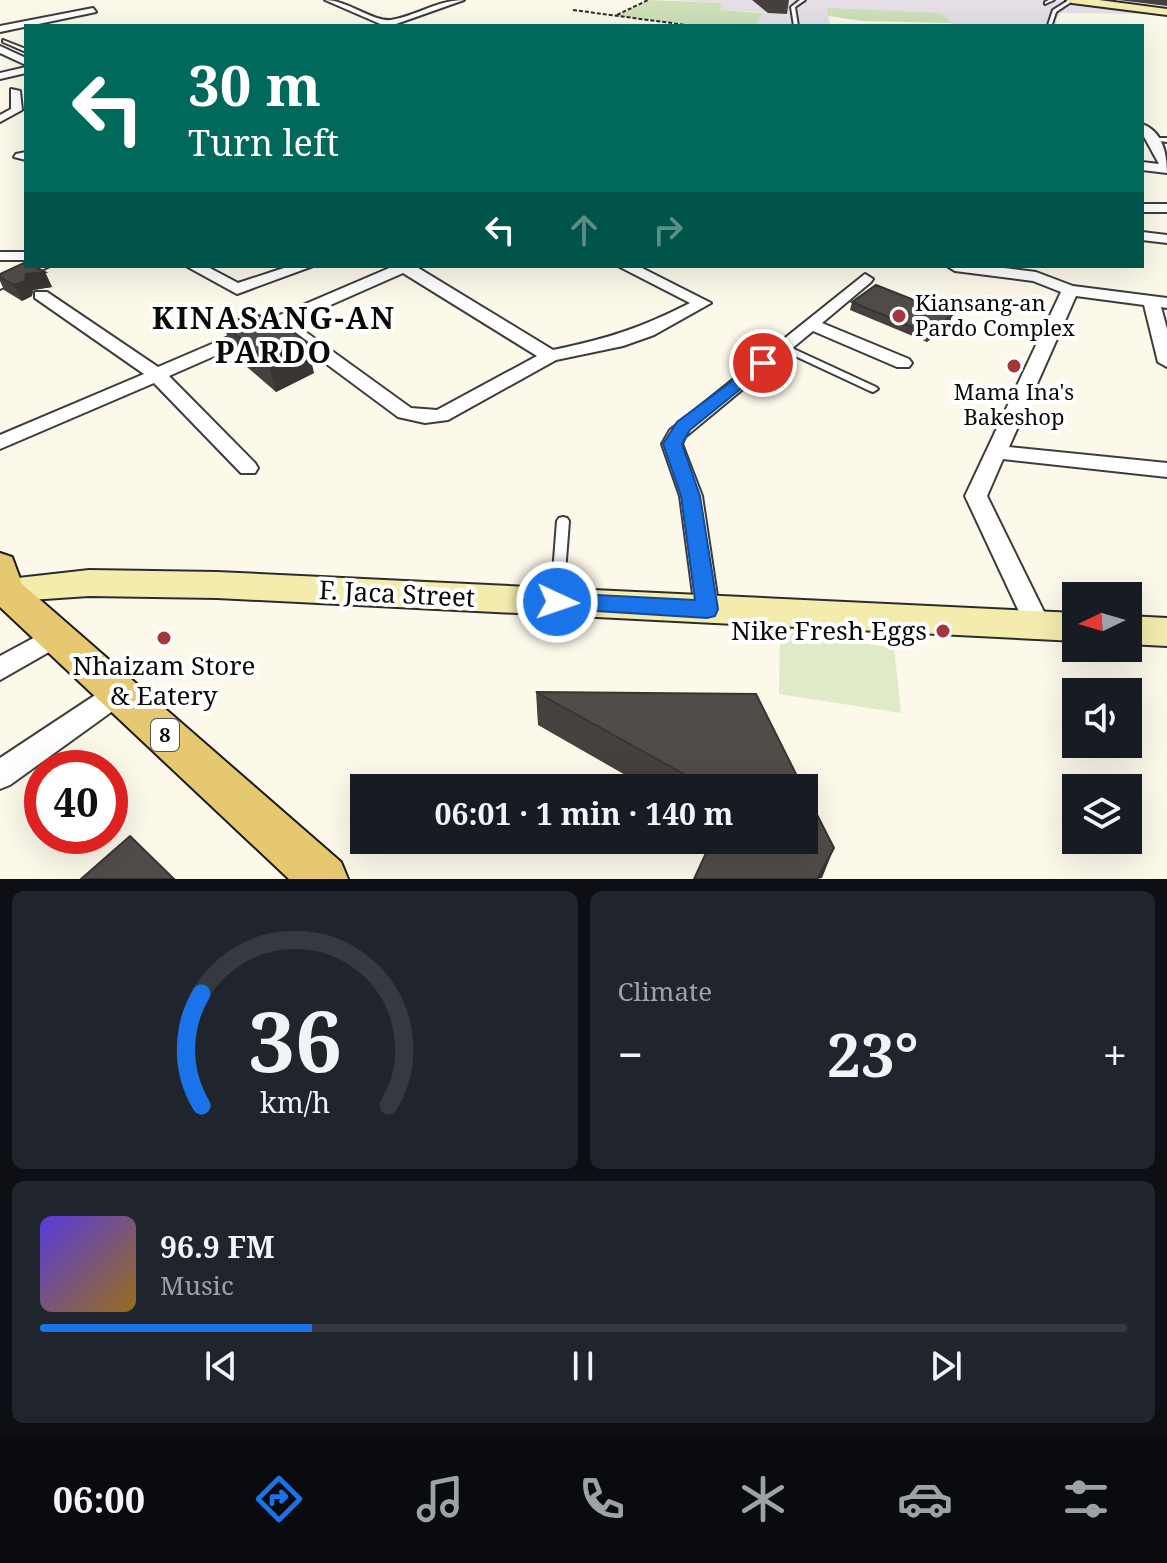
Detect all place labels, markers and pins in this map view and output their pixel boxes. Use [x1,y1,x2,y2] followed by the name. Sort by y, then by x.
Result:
[915,287,1075,342] place label: Kiansang-an Pardo Complex
[890,307,908,325] marker: Kiansang-an Pardo Complex
[729,329,797,397] pin
[1005,357,1023,375] marker: Mama Ina's Bakeshop
[954,376,1074,431] place label: Mama Ina's Bakeshop
[731,612,927,648] place label: Nike Fresh Eggs
[934,622,952,640] marker: Nike Fresh Eggs
[155,629,173,647] marker: Nhaizam Store & Eatery
[72,647,256,713] place label: Nhaizam Store & Eatery

